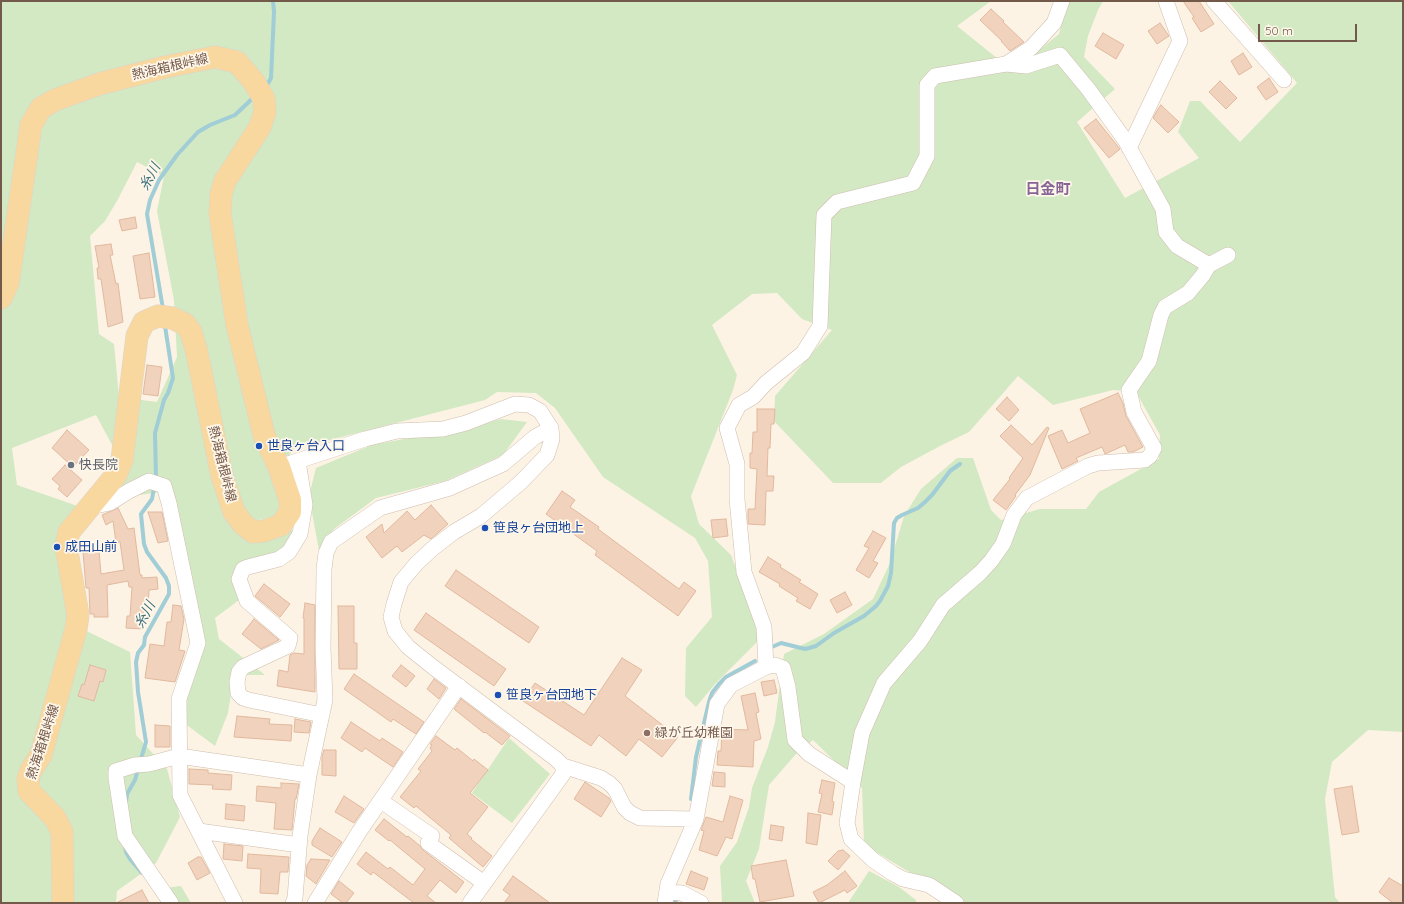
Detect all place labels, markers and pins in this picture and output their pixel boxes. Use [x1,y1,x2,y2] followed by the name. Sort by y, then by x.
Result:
[267,438,345,454] place label: 世良ヶ台入口
[254,441,264,451] marker: 世良ヶ台入口
[79,457,118,473] place label: 快長院
[66,460,76,470] marker: 快長院
[493,520,584,536] place label: 笹良ヶ台団地上
[480,523,490,533] marker: 笹良ヶ台団地上
[65,539,117,555] place label: 成田山前
[52,542,62,552] marker: 成田山前
[506,687,597,703] place label: 笹良ヶ台団地下
[493,690,503,700] marker: 笹良ヶ台団地下
[655,725,733,741] place label: 緑が丘幼稚園
[642,728,652,738] marker: 緑が丘幼稚園

